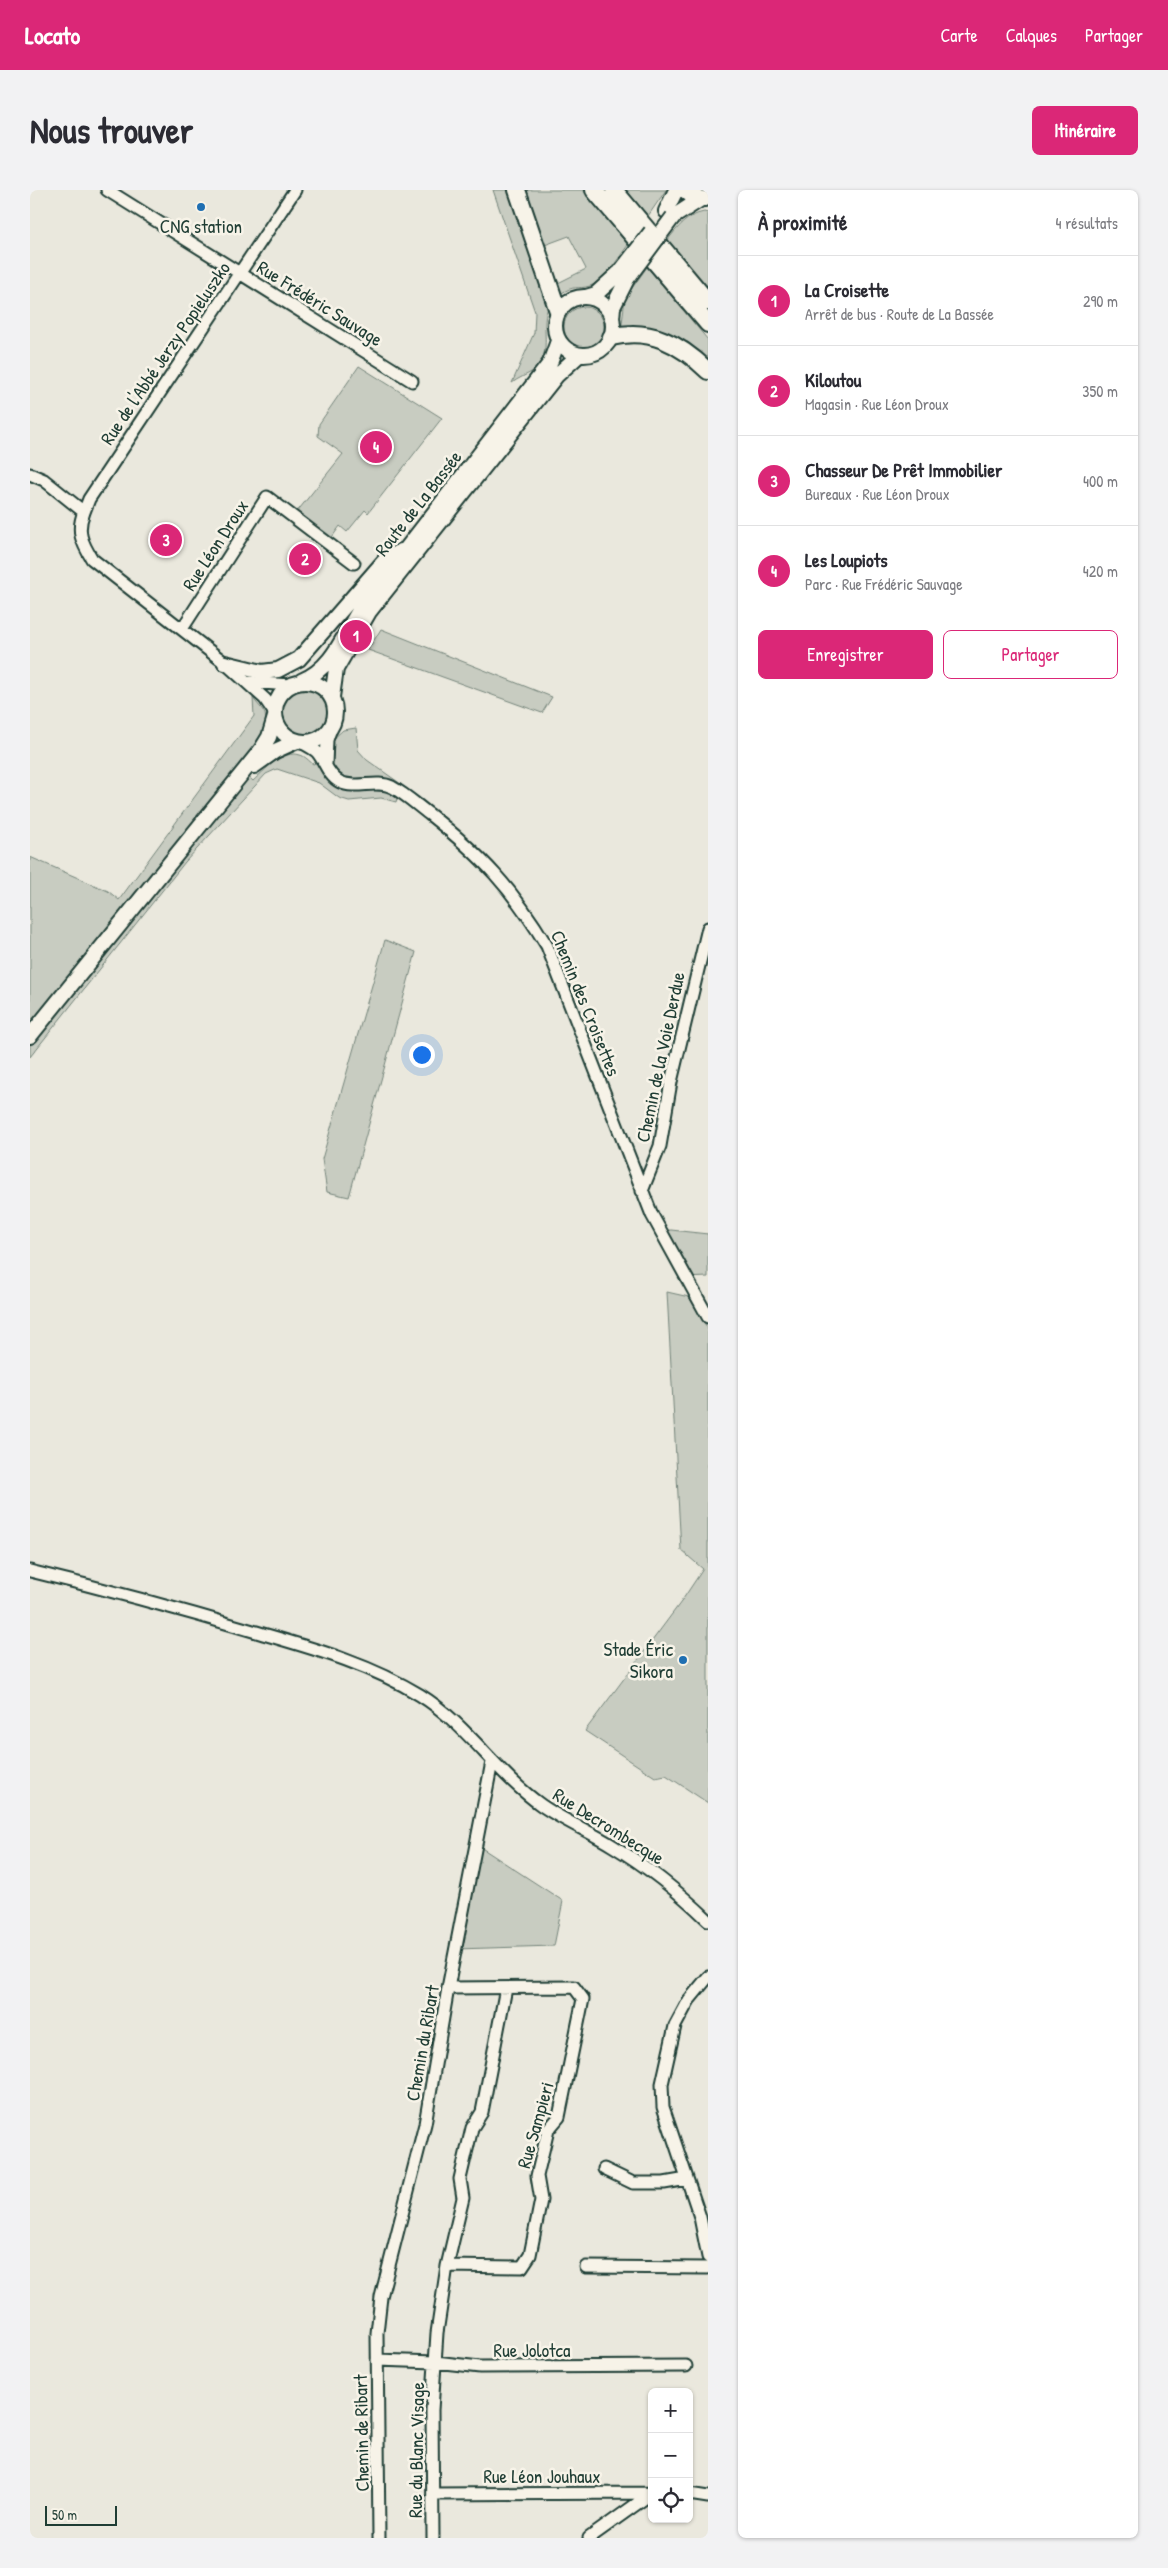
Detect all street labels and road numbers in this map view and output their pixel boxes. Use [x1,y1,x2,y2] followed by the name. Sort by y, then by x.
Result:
[252,254,388,352] street label: Rue Frédéric Sauvage
[94,256,236,450] street label: Rue de l'Abbé Jerzy Popieluszko
[369,444,468,561] street label: Route de La Bassée
[176,495,254,595] street label: Rue Léon Droux
[545,926,627,1080] street label: Chemin des Croisettes
[629,969,691,1144] street label: Chemin de la Voie Derdue
[548,1781,670,1871] street label: Rue Decrombecque
[399,1982,445,2103] street label: Chemin du Ribart
[510,2079,560,2171] street label: Rue Sampieri
[494,2337,571,2363] street label: Rue Jolotca
[347,2374,375,2492] street label: Chemin de Ribart
[402,2381,430,2518] street label: Rue du Blanc Visage
[483,2463,601,2489] street label: Rue Léon Jouhaux

